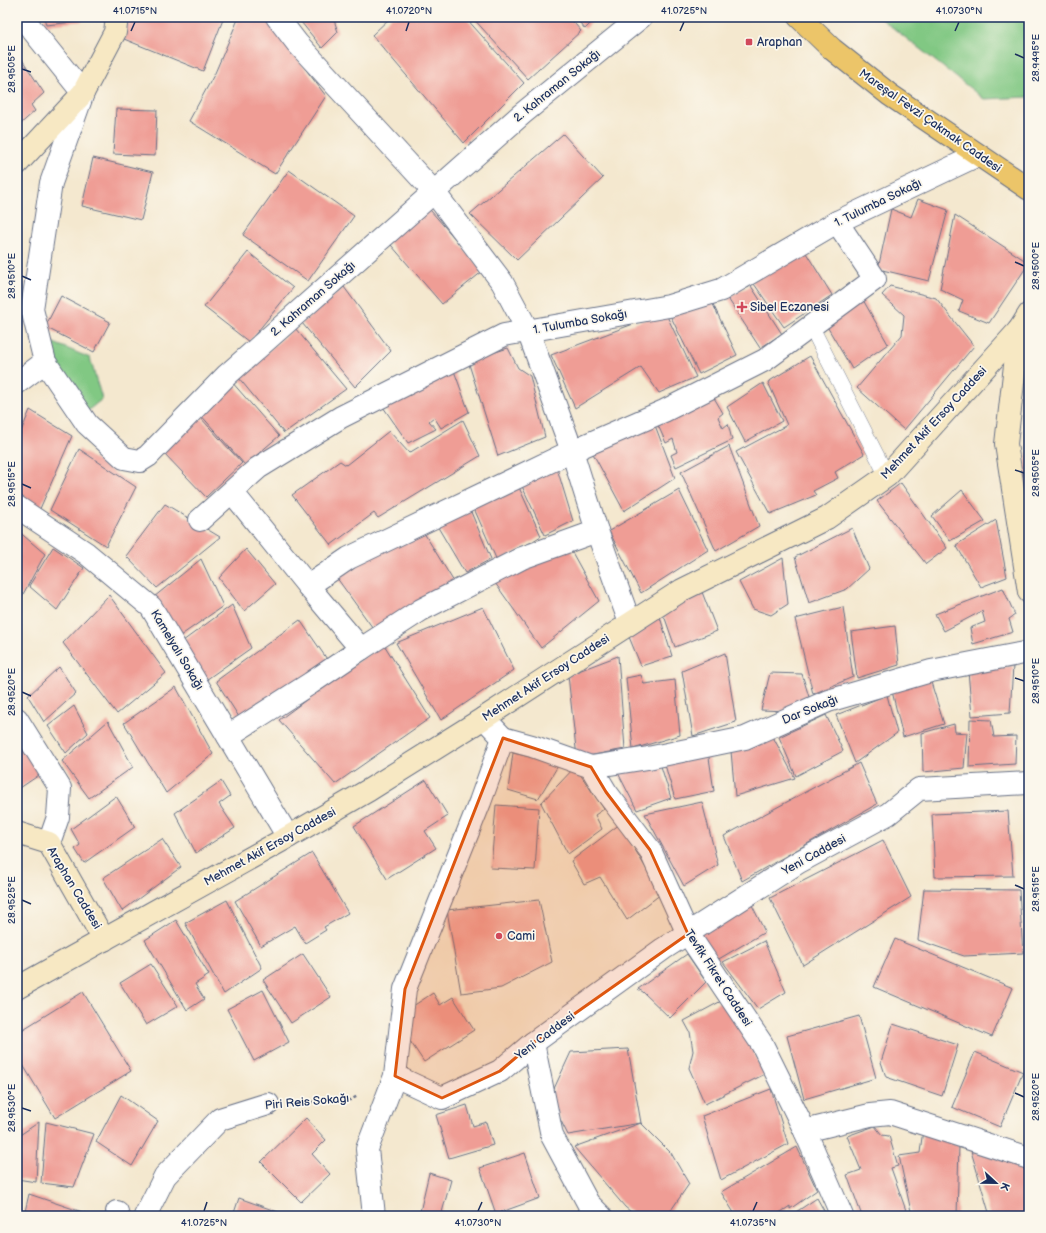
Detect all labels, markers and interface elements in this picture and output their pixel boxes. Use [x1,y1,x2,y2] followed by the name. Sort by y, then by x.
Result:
[113,5,157,17] text: 41.0715°N
[386,5,432,17] text: 41.0720°N
[661,5,707,17] text: 41.0725°N
[936,5,982,17] text: 41.0730°N
[1030,34,1042,82] text: 28.9495°E
[757,35,803,50] place label: Araphan
[744,37,754,47] marker: Araphan
[6,45,18,93] text: 28.9505°E
[511,46,604,126] street label: 2. Kahraman Sokağı
[856,66,1004,176] street label: Mareşal Fevzi Çakmak Caddesi
[832,175,924,231] street label: 1. Tulumba Sokağı
[1030,242,1042,290] text: 28.9500°E
[6,253,18,299] text: 28.9510°E
[268,258,359,340] street label: 2. Kahraman Sokağı
[750,300,829,315] place label: Sibel Eczanesi
[737,302,747,312] marker: Sibel Eczanesi
[532,306,628,338] street label: 1. Tulumba Sokağı
[878,363,990,482] street label: Mehmet Akif Ersoy Caddesi
[1030,449,1042,497] text: 28.9505°E
[6,461,18,507] text: 28.9515°E
[147,607,207,693] street label: Kamelyalı Sokağı
[480,631,613,725] street label: Mehmet Akif Ersoy Caddesi
[1030,658,1042,704] text: 28.9510°E
[6,668,18,716] text: 28.9520°E
[780,692,840,728] street label: Dar Sokağı
[201,804,339,890] street label: Mehmet Akif Ersoy Caddesi
[778,831,849,879] street label: Yeni Caddesi
[43,844,105,932] street label: Araphan Caddesi
[1030,866,1042,912] text: 28.9515°E
[6,876,18,924] text: 28.9525°E
[681,927,755,1029] street label: Tevfik Fikret Caddesi
[507,929,535,944] place label: Cami
[494,931,504,941] marker: Cami
[511,1009,578,1064] street label: Yeni Caddesi
[1030,1073,1042,1121] text: 28.9520°E
[6,1083,18,1132] text: 28.9530°E
[264,1091,350,1113] street label: Piri Reis Sokağı
[976,1163,1016,1203] north arrow
[997,1181,1012,1193] text: K
[181,1217,227,1229] text: 41.0725°N
[455,1217,501,1229] text: 41.0730°N
[730,1217,776,1229] text: 41.0735°N

